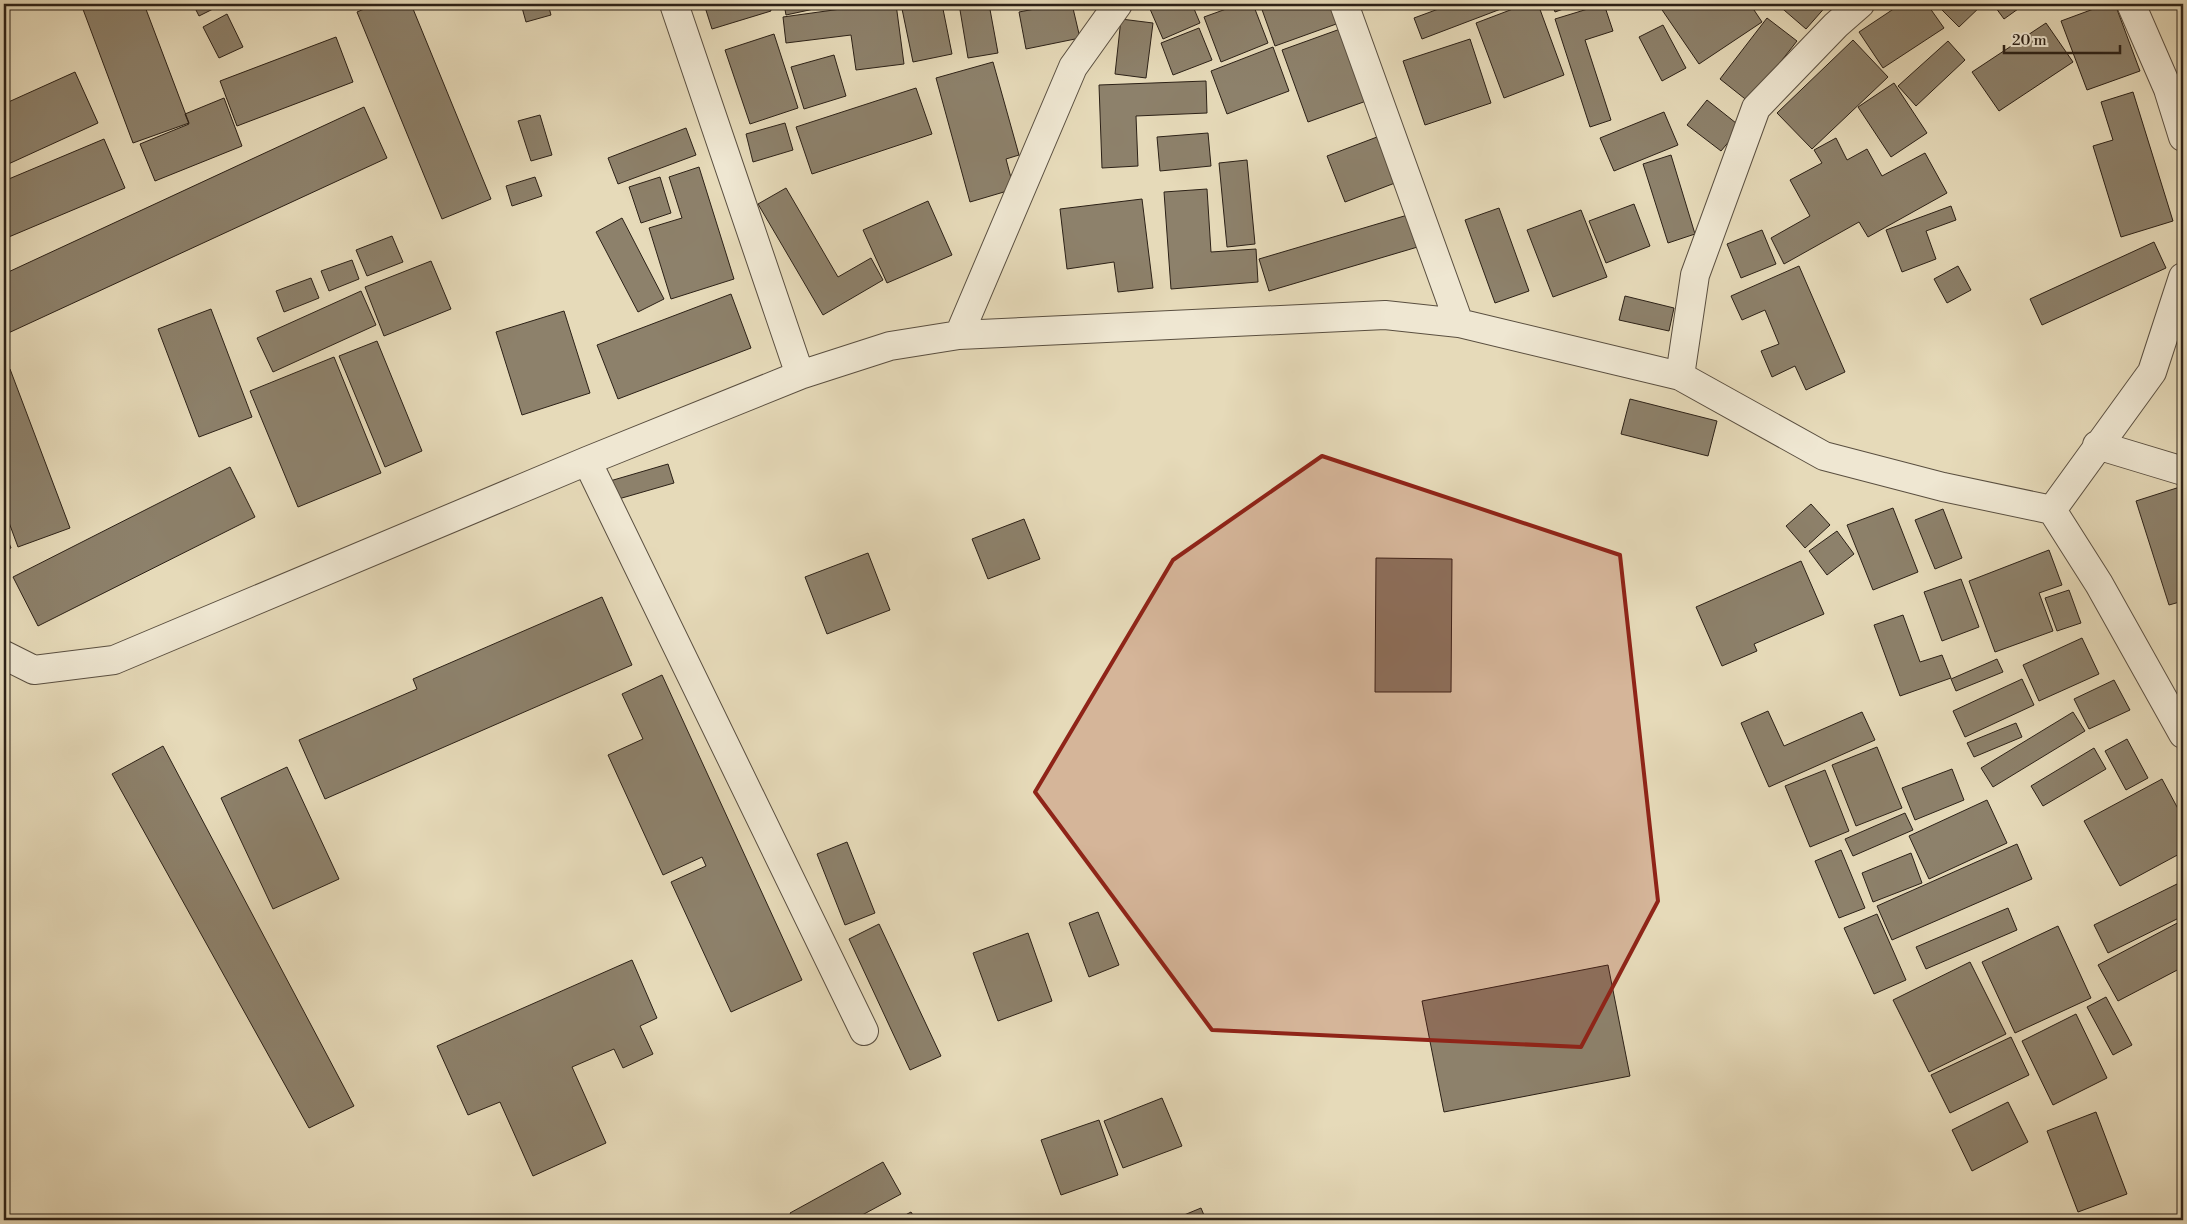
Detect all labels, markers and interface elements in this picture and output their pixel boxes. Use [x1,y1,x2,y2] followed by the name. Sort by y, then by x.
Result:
[2004,22,2121,54] scale bar
[2012,31,2047,50] text: 20 m

